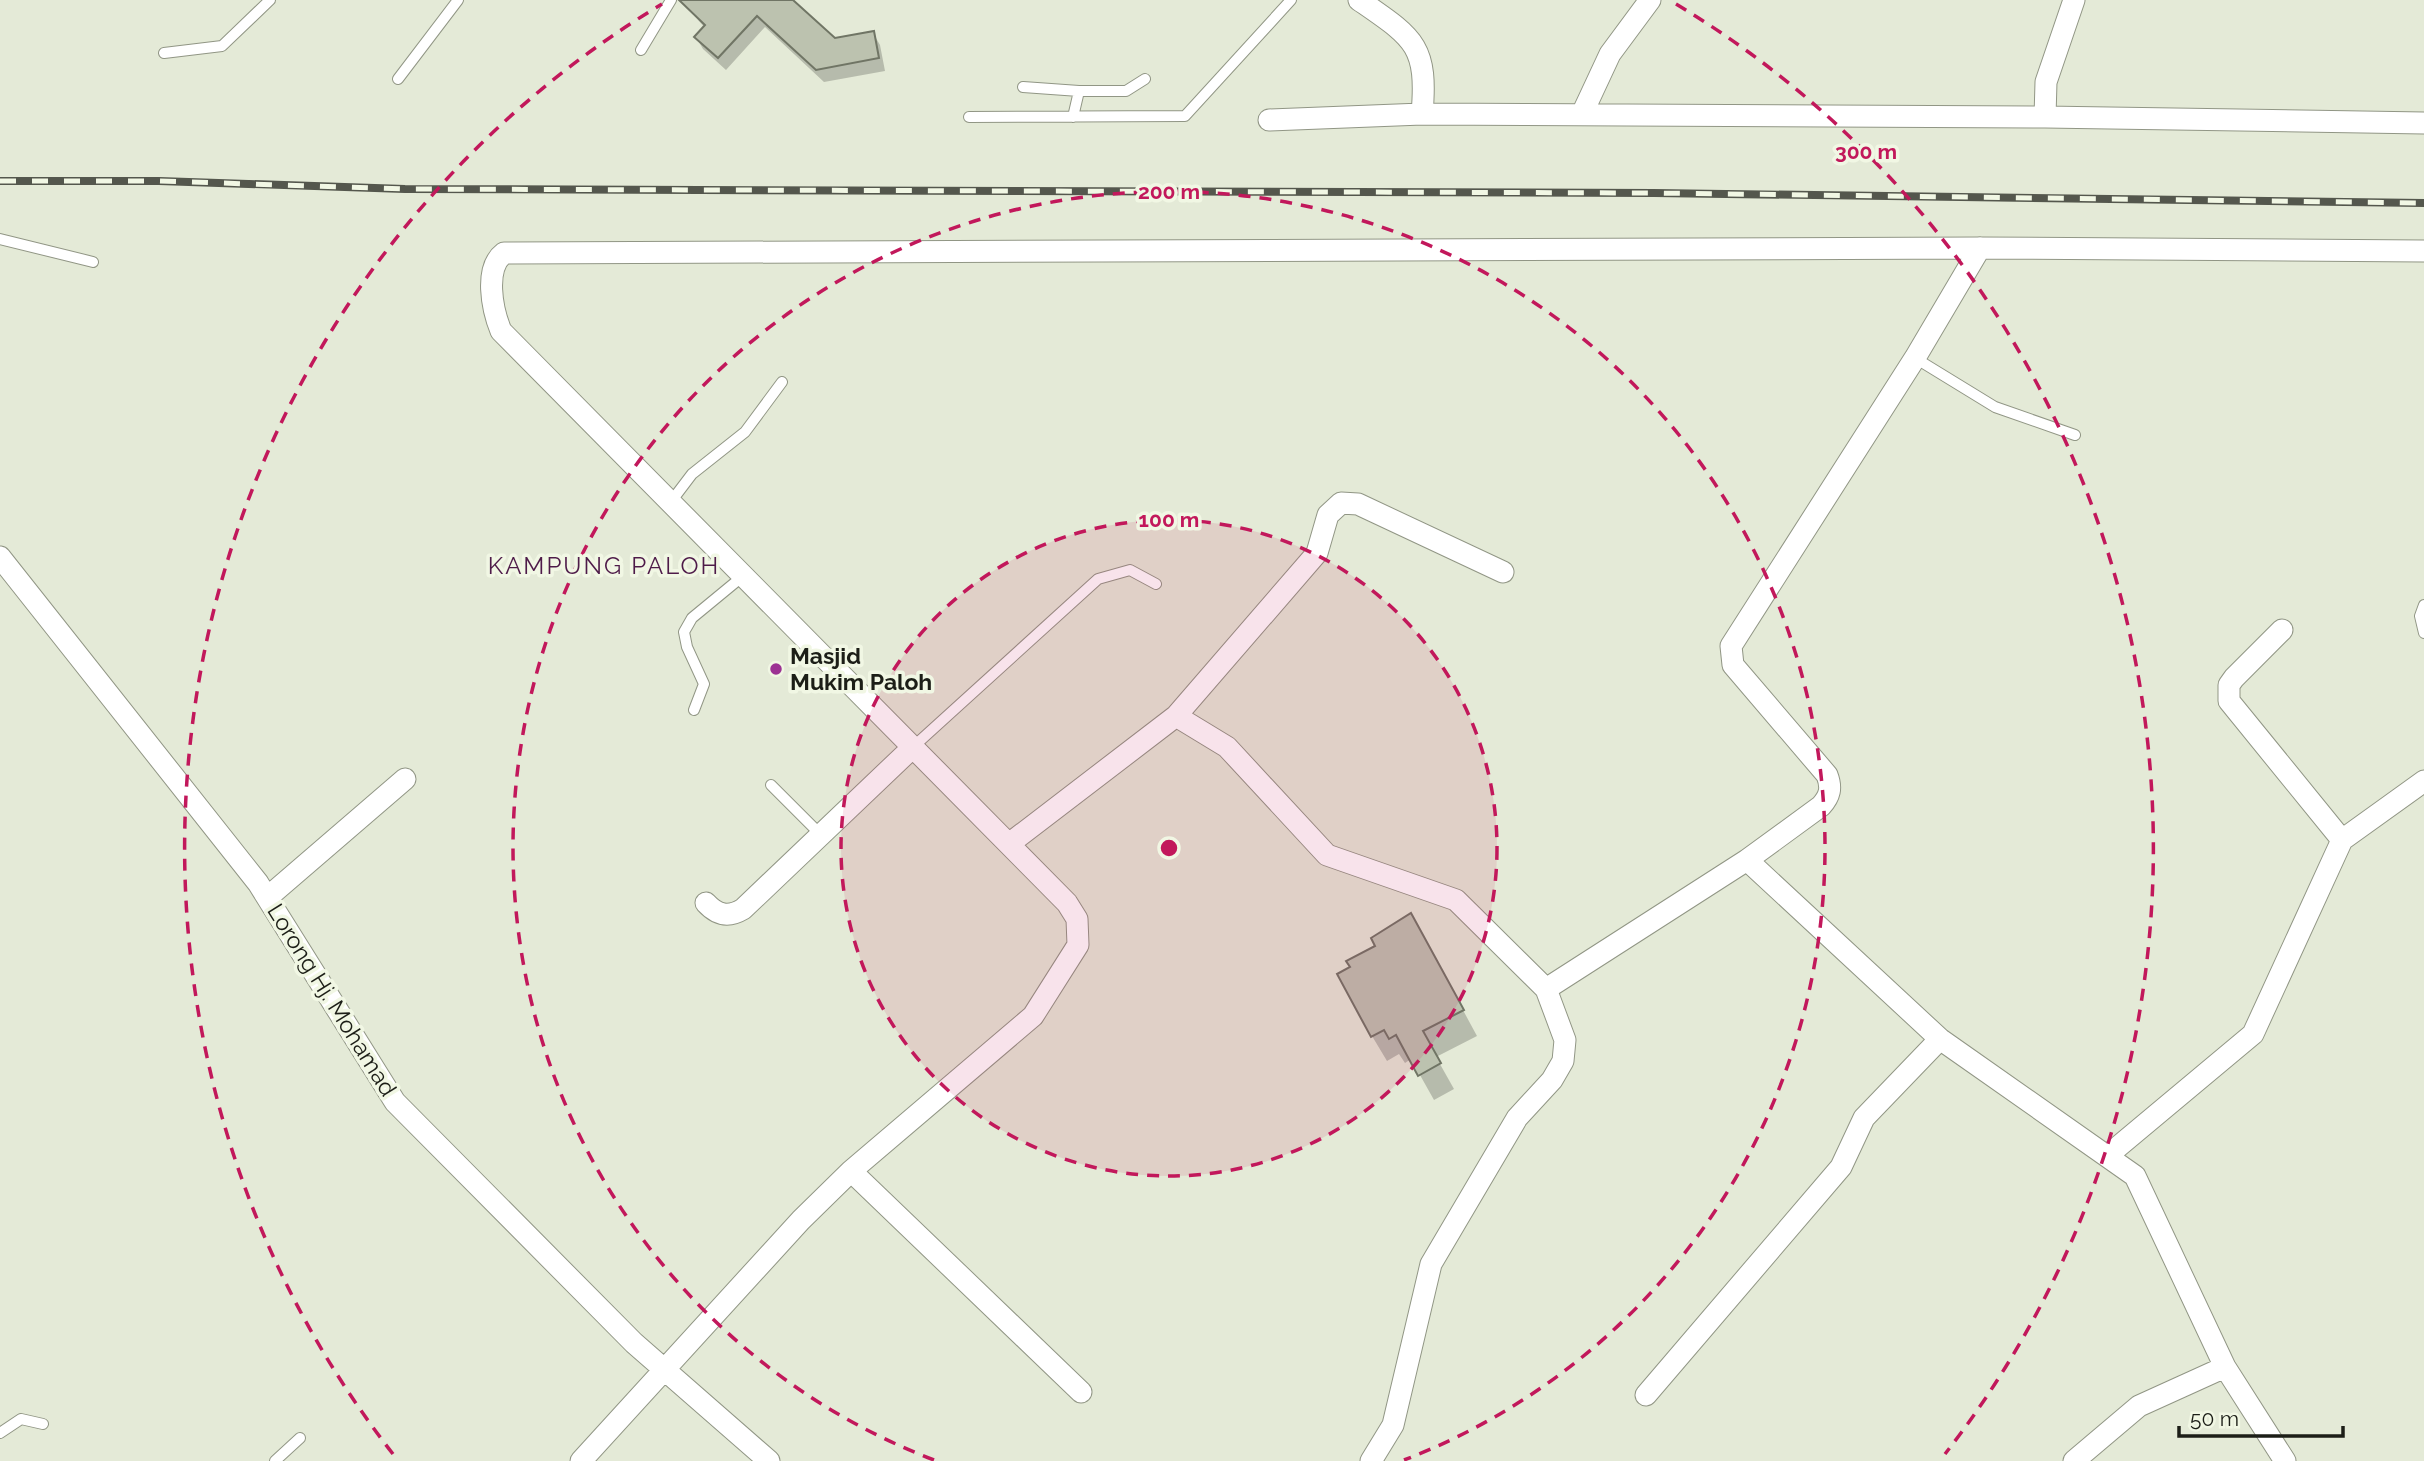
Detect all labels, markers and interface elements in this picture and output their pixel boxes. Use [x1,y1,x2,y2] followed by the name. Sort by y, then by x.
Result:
[1835,139,1897,164] text: 300 m
[1138,179,1200,204] text: 200 m
[1139,507,1199,532] text: 100 m
[488,551,720,580] district label: KAMPUNG PALOH
[790,642,932,695] place label: Masjid Mukim Paloh
[768,661,784,677] marker: Masjid Mukim Paloh
[1157,836,1181,860] centre of rings
[262,899,403,1101] street label: Lorong Hj. Mohamad
[2179,1394,2344,1438] scale bar
[2190,1406,2239,1431] text: 50 m

